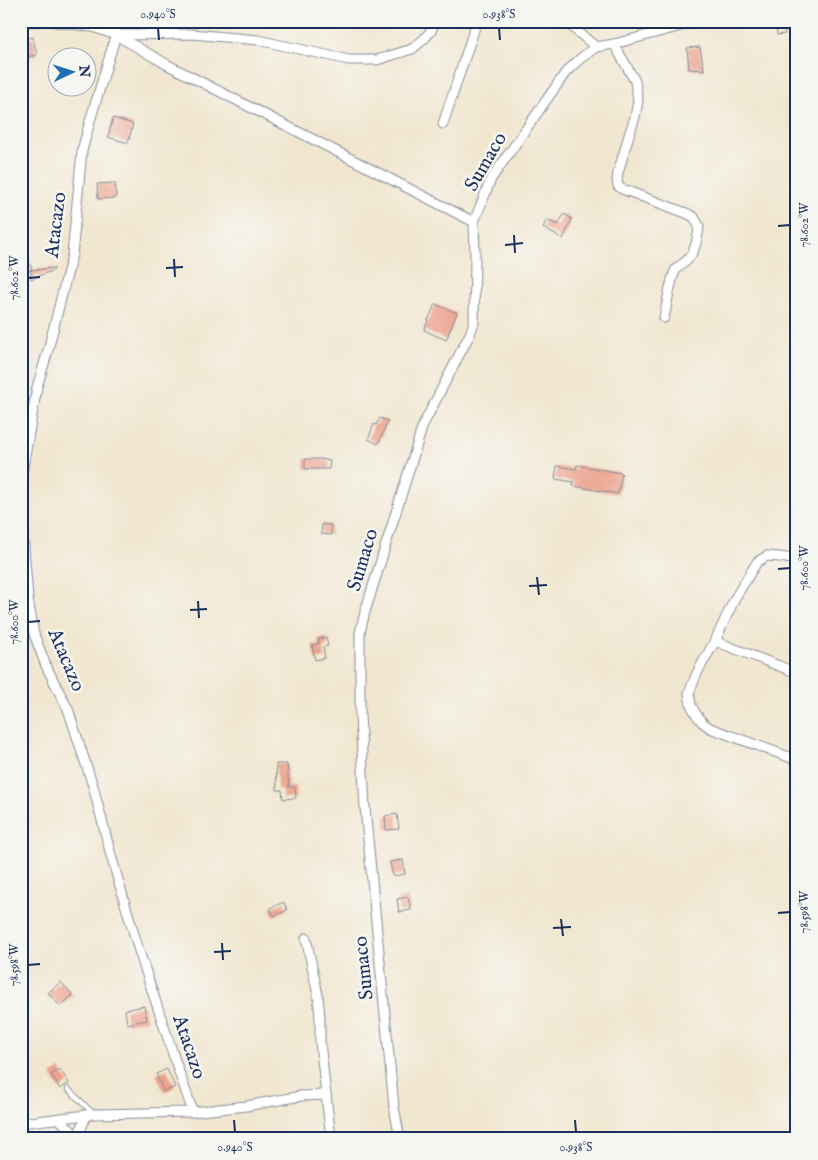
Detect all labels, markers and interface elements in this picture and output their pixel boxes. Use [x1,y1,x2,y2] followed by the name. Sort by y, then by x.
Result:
[140,7,176,22] text: 0.940°S
[483,7,515,22] text: 0.938°S
[48,48,98,98] north arrow
[75,63,93,78] text: N
[459,128,513,196] street label: Sumaco
[39,190,72,260] street label: Atacazo
[797,202,812,247] text: 78.602°W
[7,255,22,300] text: 78.602°W
[342,526,384,594] street label: Sumaco
[797,545,812,591] text: 78.600°W
[7,599,22,645] text: 78.600°W
[41,624,91,696] street label: Atacazo
[797,890,812,933] text: 78.598°W
[348,935,380,1001] street label: Sumaco
[7,943,22,986] text: 78.598°W
[166,1011,212,1083] street label: Atacazo
[217,1140,253,1155] text: 0.940°S
[560,1140,592,1155] text: 0.938°S

